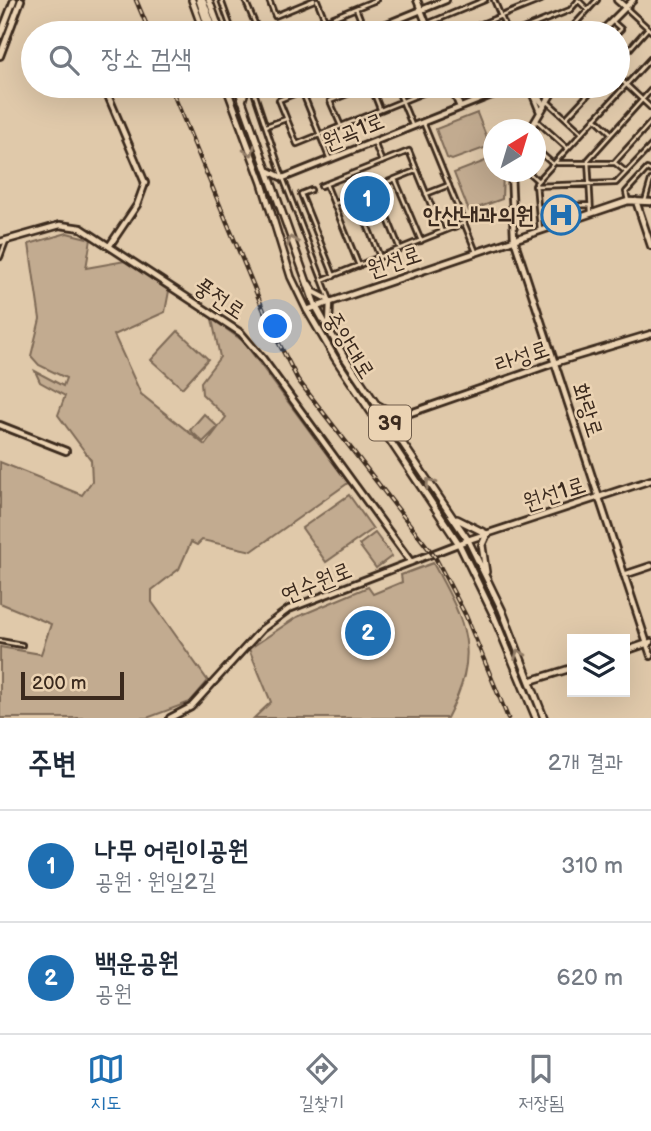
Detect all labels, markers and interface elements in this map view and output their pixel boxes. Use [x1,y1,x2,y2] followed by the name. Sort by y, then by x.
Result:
[21,21,630,98] search box
[45,41,83,79] icon: search
[101,44,192,75] text: 장소 검색
[318,107,388,157] street label: 원곡1로
[483,119,546,182] north arrow
[242,145,256,157] one-way arrow
[344,173,390,225] pin: 1
[540,194,582,236] hospital icon: 안산내과의원
[423,202,534,230] place label: 안산내과의원
[286,235,300,247] one-way arrow
[364,240,425,284] street label: 원선로
[189,272,250,326] street label: 풍전로
[318,307,381,384] street label: 중앙대로
[258,309,292,343] your location
[492,335,553,379] street label: 라성로
[565,380,609,441] street label: 화랑로
[369,406,411,440] road number: 39
[519,471,589,517] street label: 원선1로
[425,478,438,491] one-way arrow
[277,556,356,610] street label: 연수원로
[345,607,391,659] pin: 2
[567,634,630,697] map controls
[567,634,630,697] button: layers
[514,649,528,661] one-way arrow
[21,669,124,701] scale bar
[32,672,86,695] text: 200 m
[28,746,76,782] text: 주변
[548,749,623,777] text: 2개 결과
[95,836,248,867] text: 나무 어린이공원
[46,852,56,880] text: 1
[561,852,623,880] text: 310 m
[95,868,216,896] text: 공원 · 원일2길
[95,948,179,979] text: 백운공원
[44,964,58,992] text: 2
[557,964,623,992] text: 620 m
[95,980,132,1008] text: 공원
[87,1050,125,1116] tab: 지도
[299,1050,345,1116] tab: 길찾기
[518,1050,564,1116] tab: 저장됨

